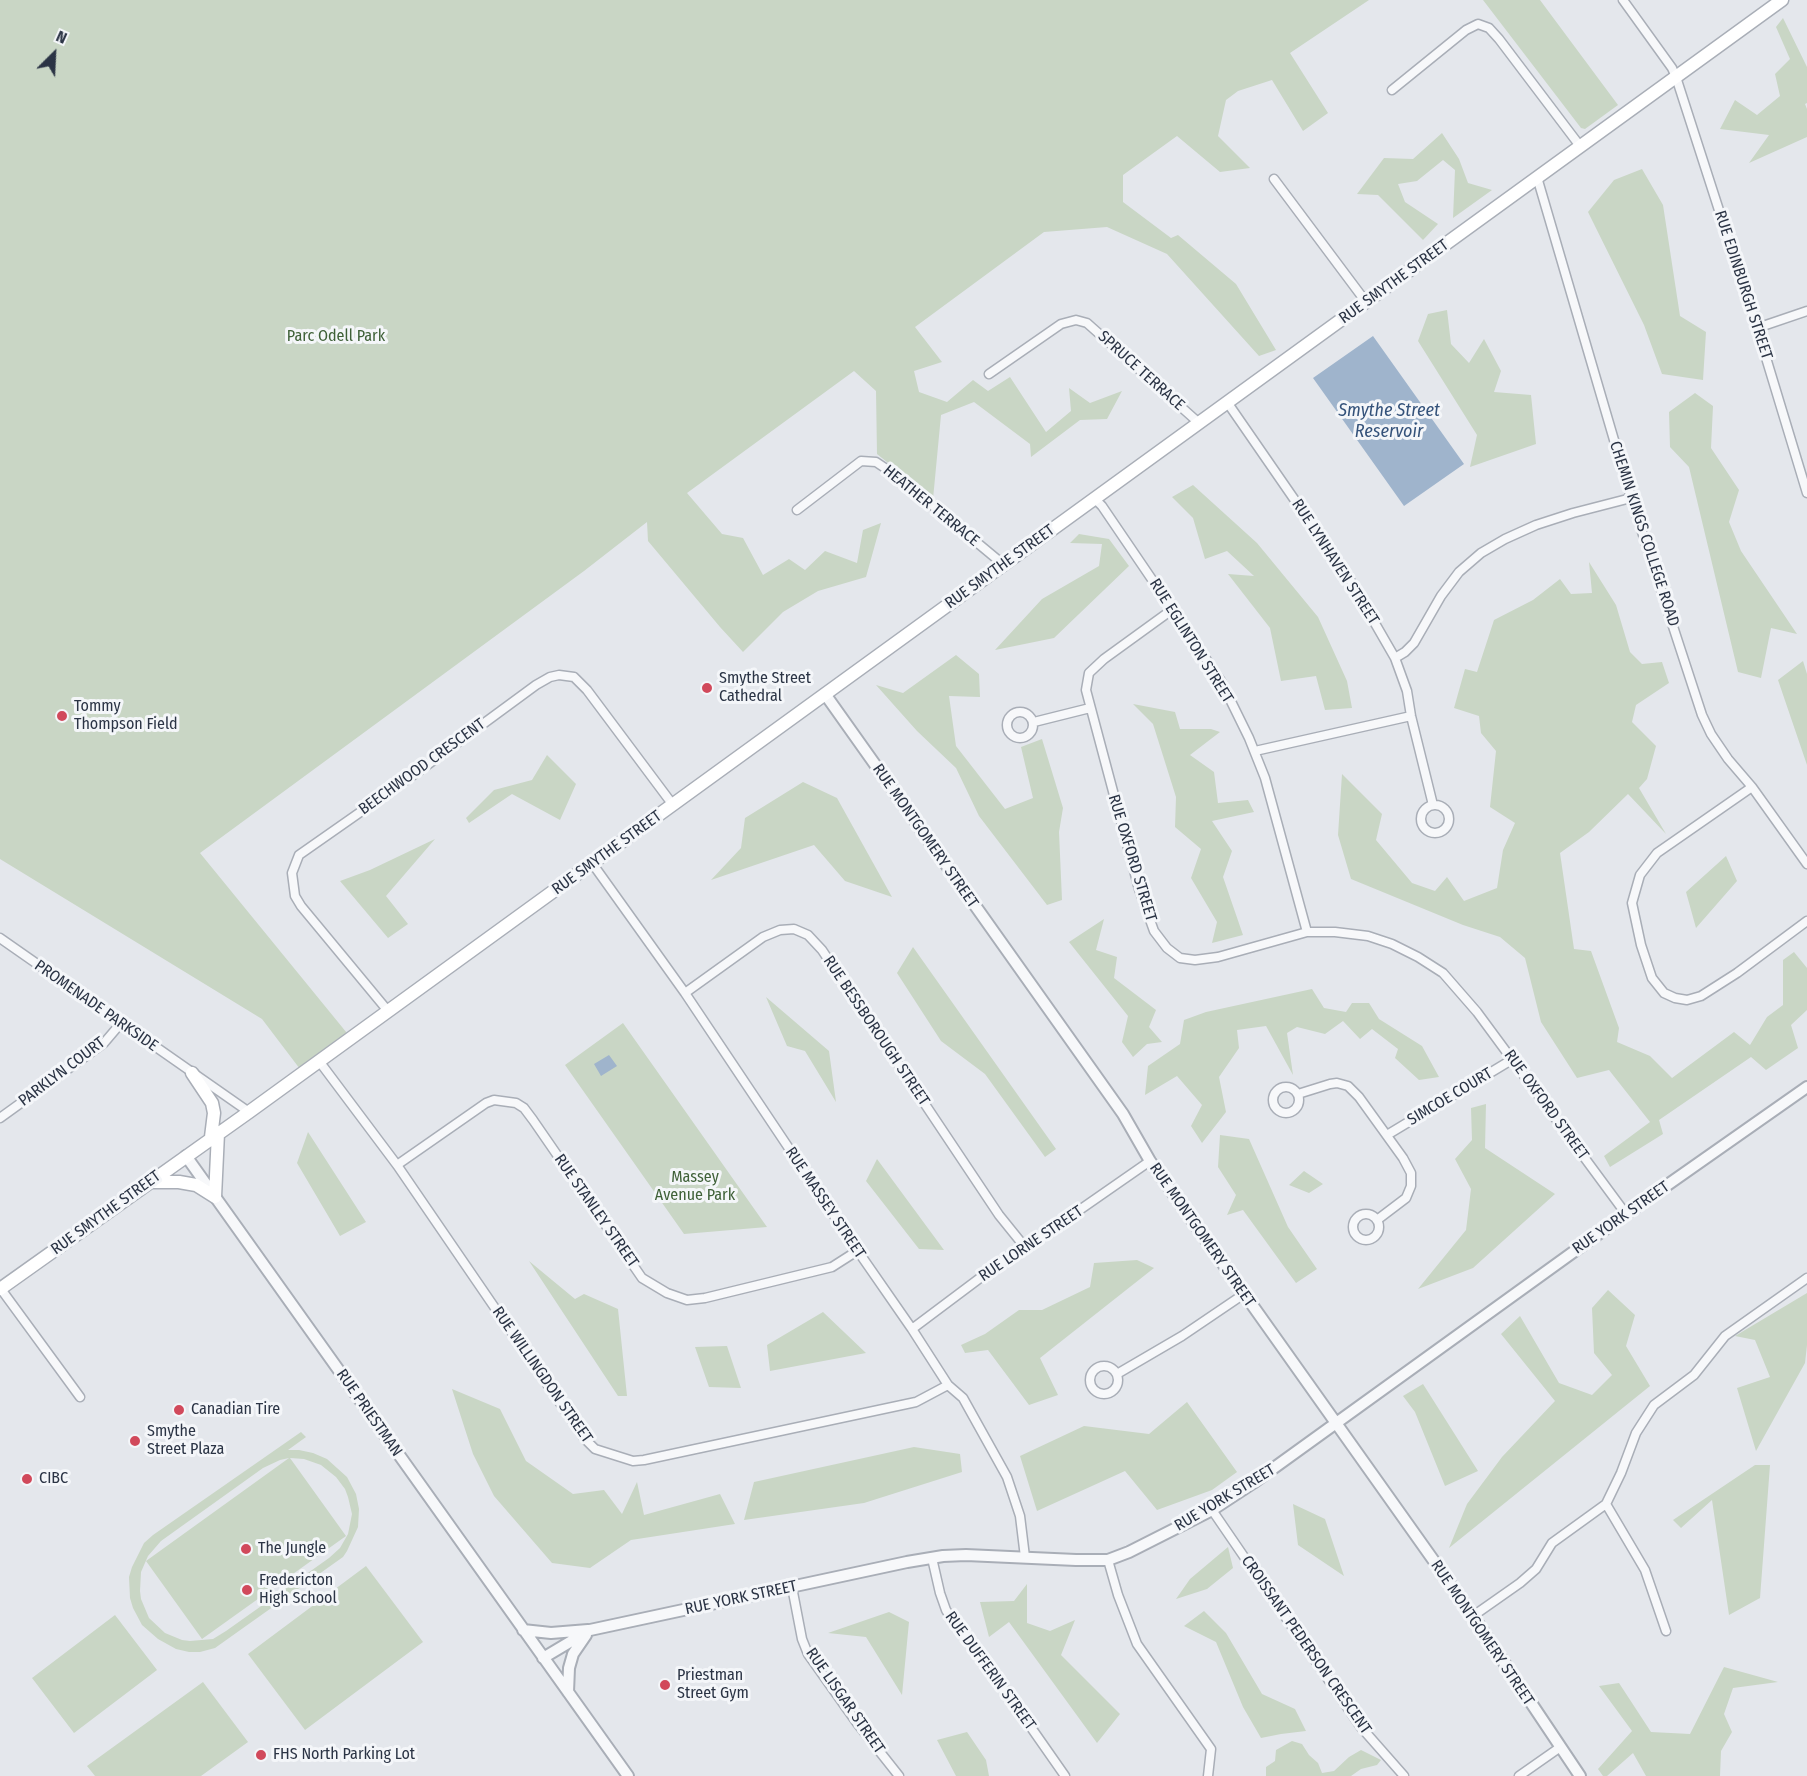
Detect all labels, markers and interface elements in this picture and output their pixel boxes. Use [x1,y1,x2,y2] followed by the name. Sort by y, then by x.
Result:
[24,24,84,84] north arrow
[53,26,70,48] text: N
[1710,208,1776,362] street label: RUE EDINBURGH STREET
[1336,236,1452,328] street label: RUE SMYTHE STREET
[287,327,385,347] park label: Parc Odell Park
[1094,327,1188,415] street label: SPRUCE TERRACE
[1338,400,1440,442] water label: Smythe Street Reservoir
[1605,439,1683,629] street label: CHEMIN KINGS COLLEGE ROAD
[879,461,983,551] street label: HEATHER TERRACE
[1287,496,1383,628] street label: RUE LYNHAVEN STREET
[942,521,1058,613] street label: RUE SMYTHE STREET
[1145,575,1237,707] street label: RUE EGLINTON STREET
[719,669,811,707] place label: Smythe Street Cathedral
[700,681,714,695] marker: Smythe Street Cathedral
[74,697,178,735] place label: Tommy Thompson Field
[55,709,69,723] marker: Tommy Thompson Field
[355,715,489,819] street label: BEECHWOOD CRESCENT
[868,760,982,912] street label: RUE MONTGOMERY STREET
[1104,792,1160,924] street label: RUE OXFORD STREET
[549,807,665,899] street label: RUE SMYTHE STREET
[819,952,933,1110] street label: RUE BESSBOROUGH STREET
[31,956,161,1056] street label: PROMENADE PARKSIDE
[15,1033,109,1111] street label: PARKLYN COURT
[1500,1046,1592,1164] street label: RUE OXFORD STREET
[1404,1064,1496,1130] street label: SIMCOE COURT
[781,1144,869,1262] street label: RUE MASSEY STREET
[550,1151,642,1271] street label: RUE STANLEY STREET
[1145,1159,1259,1311] street label: RUE MONTGOMERY STREET
[48,1167,164,1259] street label: RUE SMYTHE STREET
[655,1168,735,1206] park label: Massey Avenue Park
[1569,1177,1673,1259] street label: RUE YORK STREET
[975,1202,1087,1286] street label: RUE LORNE STREET
[488,1303,596,1447] street label: RUE WILLINGDON STREET
[332,1366,406,1460] street label: RUE PRIESTMAN
[191,1400,280,1420] place label: Canadian Tire
[172,1403,186,1417] marker: Canadian Tire
[147,1422,224,1460] place label: Smythe Street Plaza
[128,1434,142,1448] marker: Smythe Street Plaza
[1171,1460,1279,1536] street label: RUE YORK STREET
[39,1469,68,1489] place label: CIBC
[20,1472,34,1486] marker: CIBC
[258,1539,326,1559] place label: The Jungle
[239,1542,253,1556] marker: The Jungle
[1237,1552,1375,1738] street label: CROISSANT PEDERSON CRESCENT
[1426,1557,1538,1709] street label: RUE MONTGOMERY STREET
[259,1571,337,1609] place label: Fredericton High School
[683,1577,799,1619] street label: RUE YORK STREET
[240,1583,254,1597] marker: Fredericton High School
[940,1608,1040,1734] street label: RUE DUFFERIN STREET
[801,1644,889,1758] street label: RUE LISGAR STREET
[677,1666,749,1704] place label: Priestman Street Gym
[658,1678,672,1692] marker: Priestman Street Gym
[273,1745,415,1765] place label: FHS North Parking Lot
[254,1748,268,1762] marker: FHS North Parking Lot

